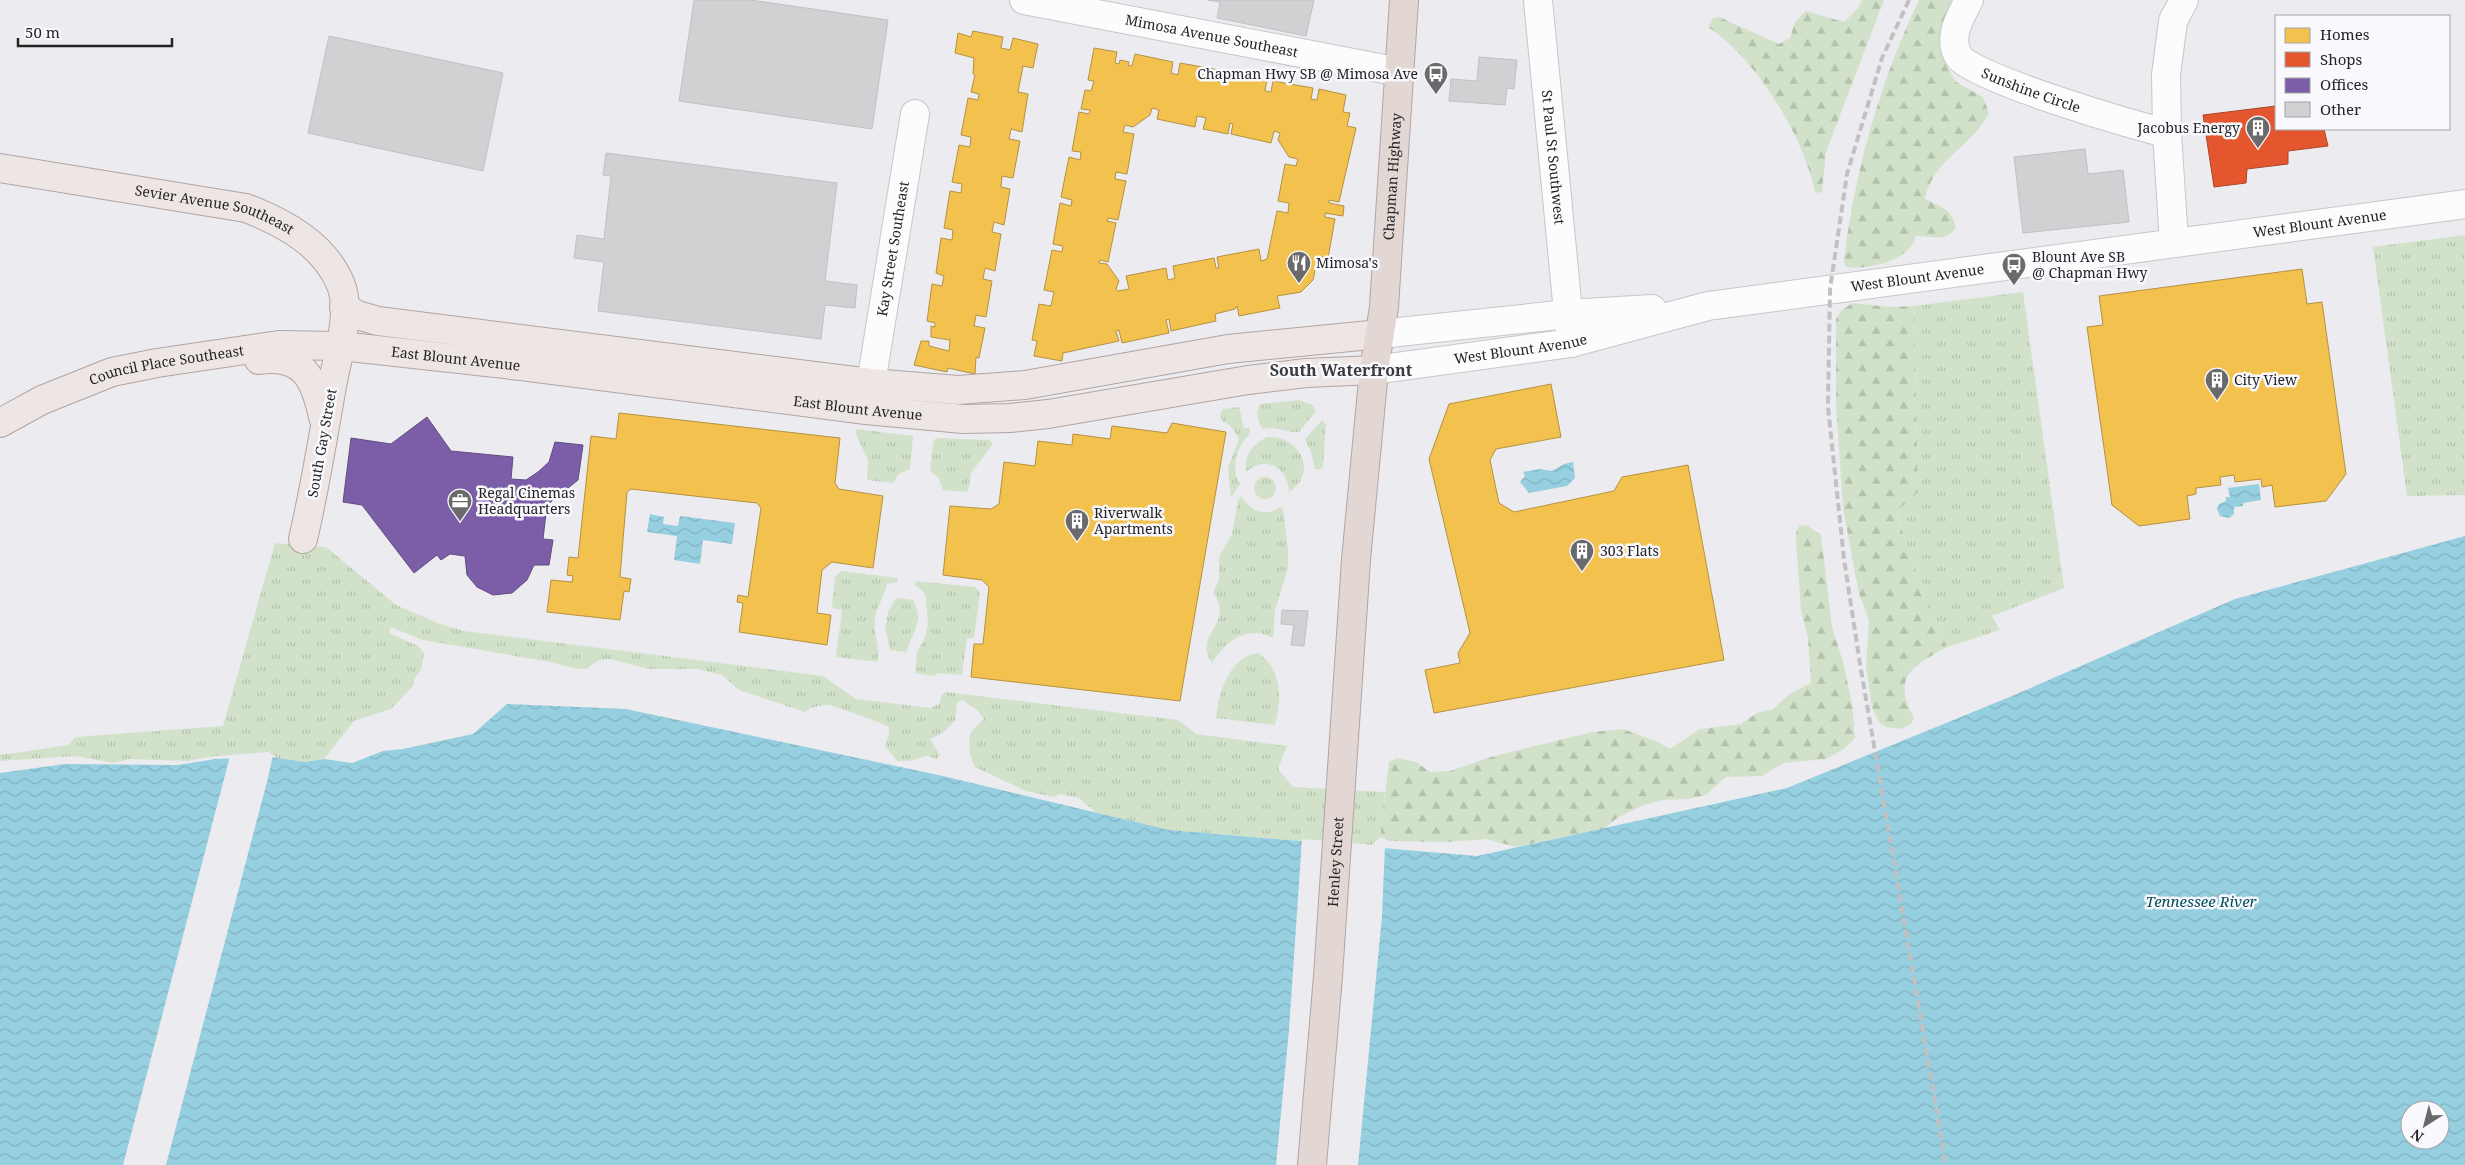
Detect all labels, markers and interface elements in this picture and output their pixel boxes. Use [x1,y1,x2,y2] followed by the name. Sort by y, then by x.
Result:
[1124,10,1300,61] street label: Mimosa Avenue Southeast
[18,15,171,47] scale bar
[2275,15,2450,130] legend
[25,22,60,42] text: 50 m
[2320,24,2370,44] text: Homes
[2320,49,2363,69] text: Shops
[1423,61,1449,95] bus stop icon: Chapman Hwy SB @ Mimosa Ave
[1979,63,2083,117] street label: Sunshine Circle
[1197,64,1418,83] place label: Chapman Hwy SB @ Mimosa Ave
[2320,74,2369,94] text: Offices
[1538,89,1570,225] street label: St Paul St Southwest
[2320,99,2361,119] text: Other
[1378,112,1406,241] street label: Chapman Highway
[2245,115,2271,149] building icon: Jacobus Energy
[2136,118,2240,137] place label: Jacobus Energy
[134,180,298,238] street label: Sevier Avenue Southeast
[872,180,913,318] street label: Kay Street Southeast
[2252,205,2388,241] street label: West Blount Avenue
[2032,247,2147,282] place label: Blount Ave SB @ Chapman Hwy
[1286,250,1312,284] restaurant icon: Mimosa's
[2001,252,2027,286] bus stop icon: Blount Ave SB @ Chapman Hwy
[1316,253,1378,272] place label: Mimosa's
[1849,259,1985,296] street label: West Blount Avenue
[1453,329,1589,368] street label: West Blount Avenue
[86,340,245,389] street label: Council Place Southeast
[390,342,521,375] street label: East Blount Avenue
[1270,359,1413,381] district label: South Waterfront
[2204,367,2230,401] building icon: City View
[2234,370,2298,389] place label: City View
[303,387,340,499] street label: South Gay Street
[792,391,923,424] street label: East Blount Avenue
[478,483,575,518] place label: Regal Cinemas Headquarters
[447,488,473,522] office icon: Regal Cinemas Headquarters
[1094,503,1173,538] place label: Riverwalk Apartments
[1064,508,1090,542] building icon: Riverwalk Apartments
[1569,538,1595,572] building icon: 303 Flats
[1600,541,1659,560] place label: 303 Flats
[1323,816,1348,908] street label: Henley Street
[2145,891,2258,911] water label: Tennessee River
[2400,1100,2450,1150] north arrow
[2407,1125,2427,1147] text: N

